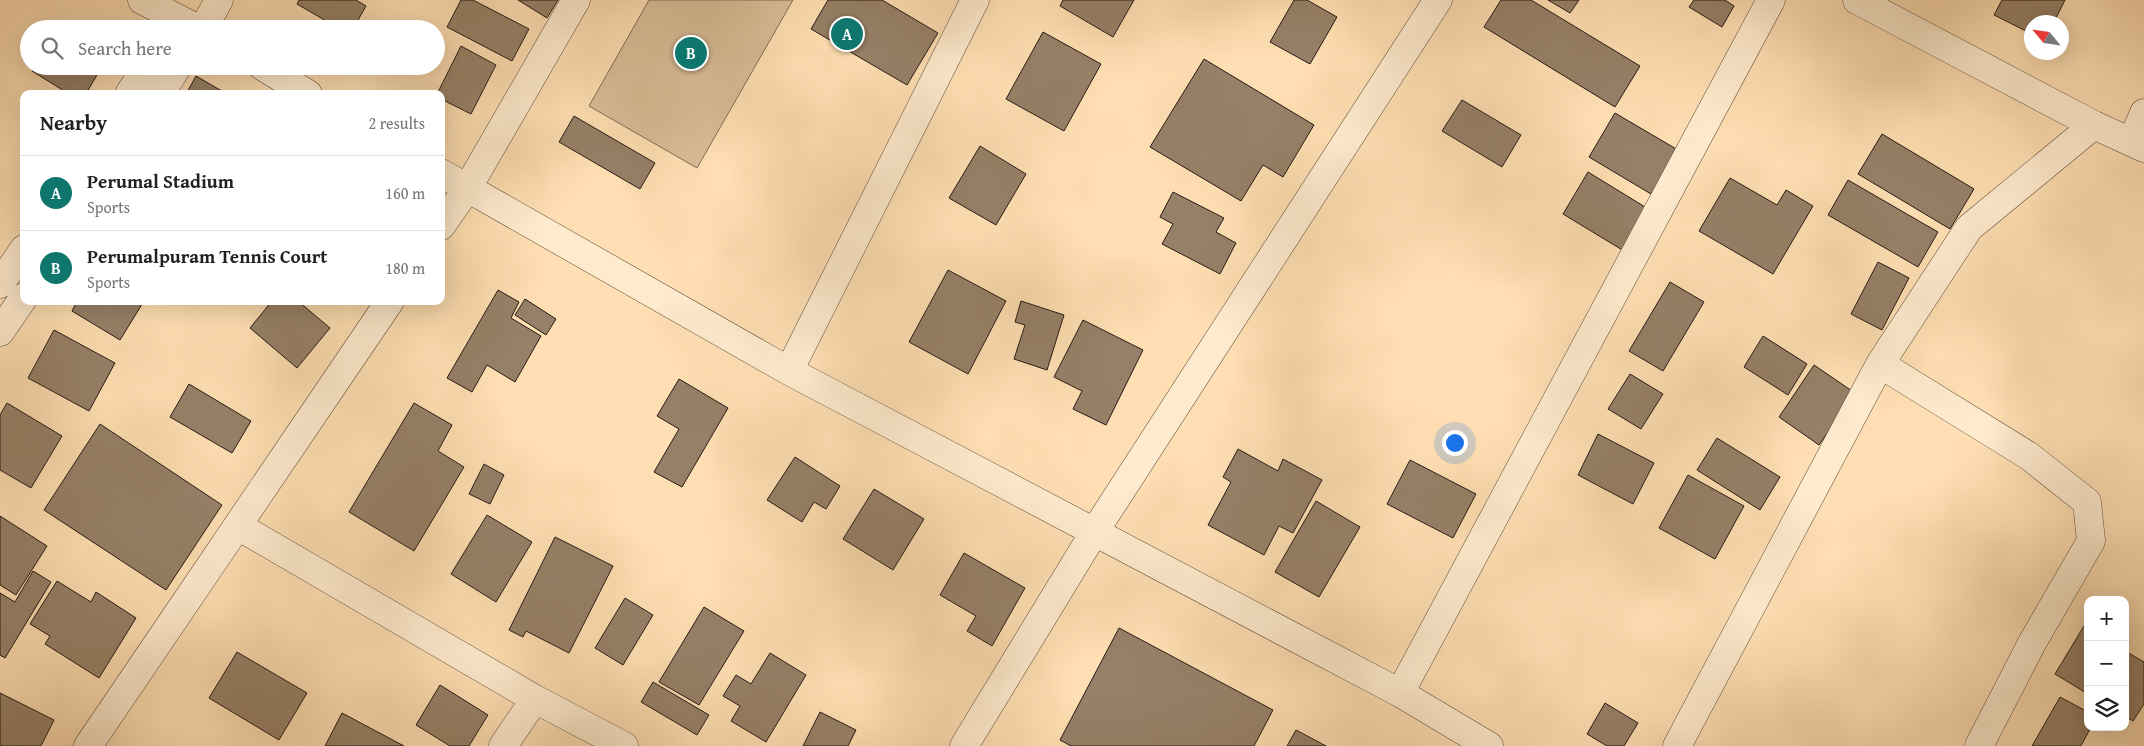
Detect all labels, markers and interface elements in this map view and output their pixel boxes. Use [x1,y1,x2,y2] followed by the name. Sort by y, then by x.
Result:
[831,15,863,53] pin: A
[2024,15,2069,60] north arrow
[20,20,445,75] search box
[38,34,66,62] icon: search
[78,34,172,62] text: Search here
[675,34,707,72] pin: B
[40,107,107,138] text: Nearby
[368,111,425,135] text: 2 results
[87,167,234,195] text: Perumal Stadium
[51,181,61,205] text: A
[385,181,425,205] text: 160 m
[87,195,130,219] text: Sports
[87,242,328,270] text: Perumalpuram Tennis Court
[51,256,61,280] text: B
[385,256,425,280] text: 180 m
[87,270,130,294] text: Sports
[1442,430,1468,456] your location
[2084,596,2129,731] map controls
[2084,596,2129,641] button: +
[2084,641,2129,686] button: −
[2084,686,2129,731] button: layers

